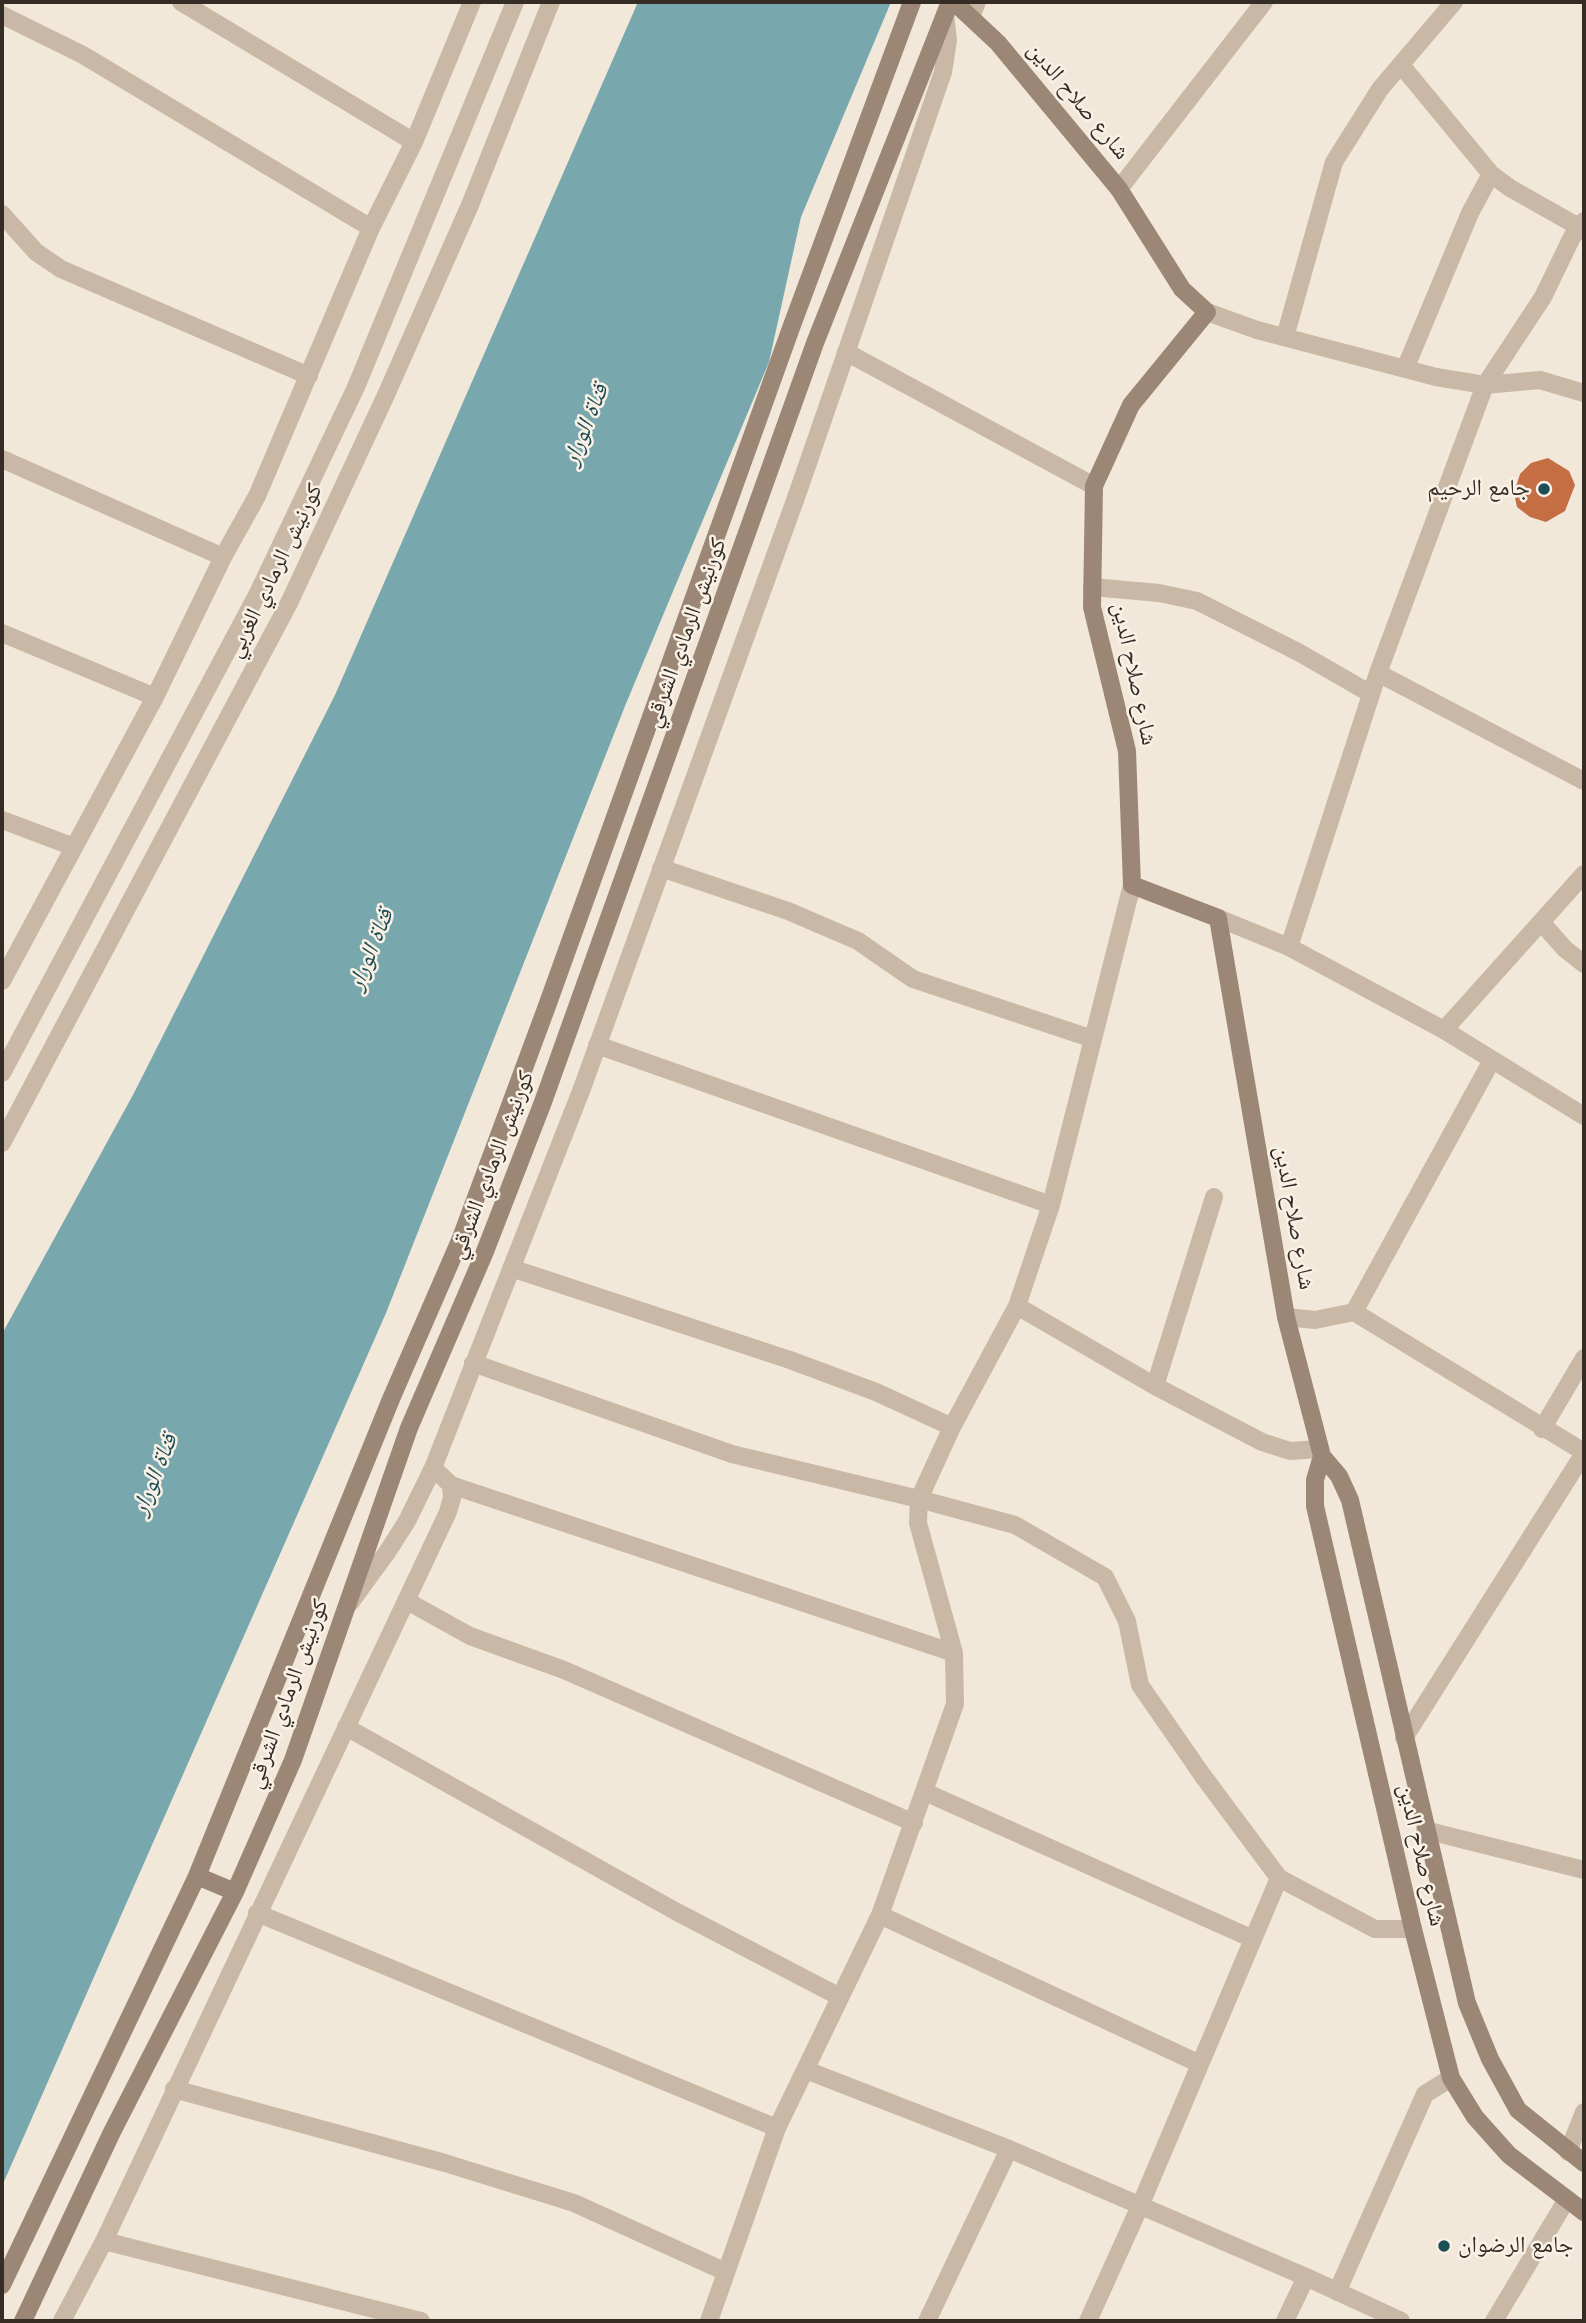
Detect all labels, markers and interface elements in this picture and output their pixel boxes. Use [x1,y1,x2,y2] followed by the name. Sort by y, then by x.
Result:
[1021,36,1135,166] street label: شارع صلاح الدين
[557,380,615,470] water label: قناة الورار
[1427,475,1530,503] place label: جامع الرحيم
[221,479,329,663] street label: كورنيش الرمادي الغربي
[1536,481,1552,497] marker: جامع الرحيم
[639,535,733,731] street label: كورنيش الرمادي الشرقي
[1105,600,1163,748] street label: شارع صلاح الدين
[342,905,400,995] water label: قناة الورار
[443,1067,541,1263] street label: كورنيش الرمادي الشرقي
[1268,1144,1320,1292] street label: شارع صلاح الدين
[126,1430,184,1520] water label: قناة الورار
[241,1596,335,1792] street label: كورنيش الرمادي الشرقي
[1391,1781,1451,1929] street label: شارع صلاح الدين
[1458,2232,1573,2260] place label: جامع الرضوان
[1436,2238,1452,2254] marker: جامع الرضوان

